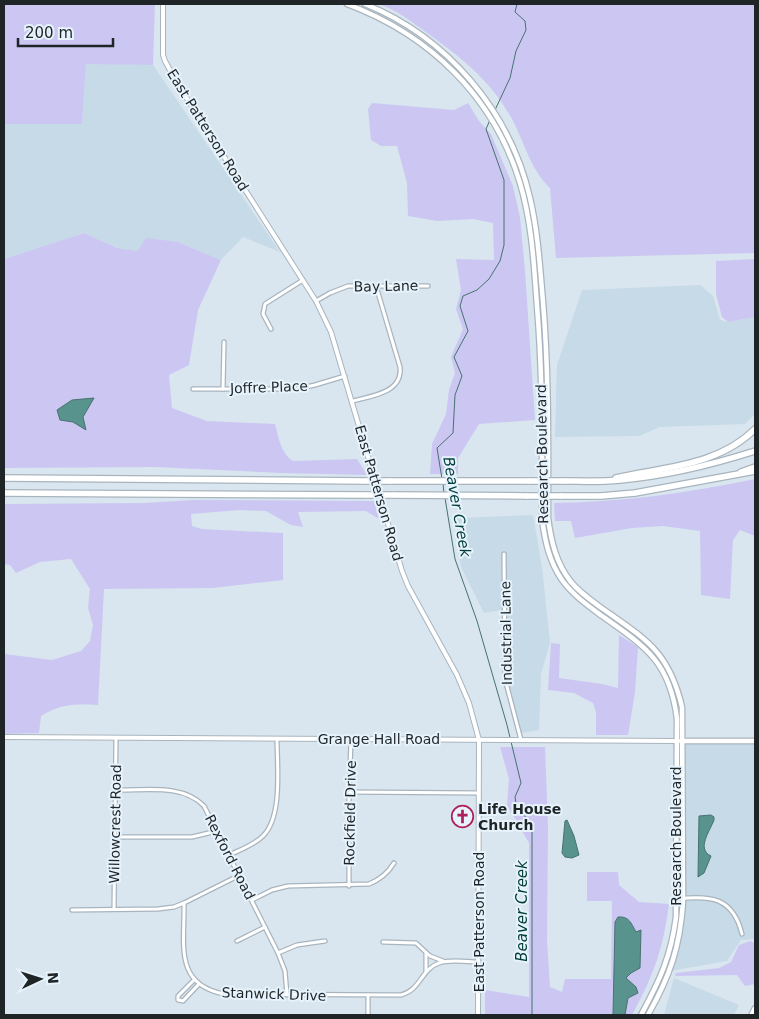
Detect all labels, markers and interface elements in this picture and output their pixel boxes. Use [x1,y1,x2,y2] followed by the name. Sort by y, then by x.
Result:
[18,15,112,47] scale bar
[25,24,73,42] text: 200 m
[164,66,252,194] street label: East Patterson Road
[353,277,419,295] street label: Bay Lane
[229,378,308,396] street label: Joffre Place
[533,384,551,524] street label: Research Boulevard
[352,423,406,563] street label: East Patterson Road
[439,455,475,560] water label: Beaver Creek
[497,581,515,685] street label: Industrial Lane
[318,731,440,747] street label: Grange Hall Road
[341,760,359,866] street label: Rockfield Drive
[106,764,124,884] street label: Willowcrest Road
[668,766,684,906] street label: Research Boulevard
[478,801,561,833] place label: Life House Church
[450,805,474,829] church icon: Life House Church
[202,812,258,902] street label: Rexford Road
[471,852,487,992] street label: East Patterson Road
[513,859,531,962] water label: Beaver Creek
[15,954,65,1004] north arrow
[45,972,61,984] text: N
[221,984,327,1004] street label: Stanwick Drive

